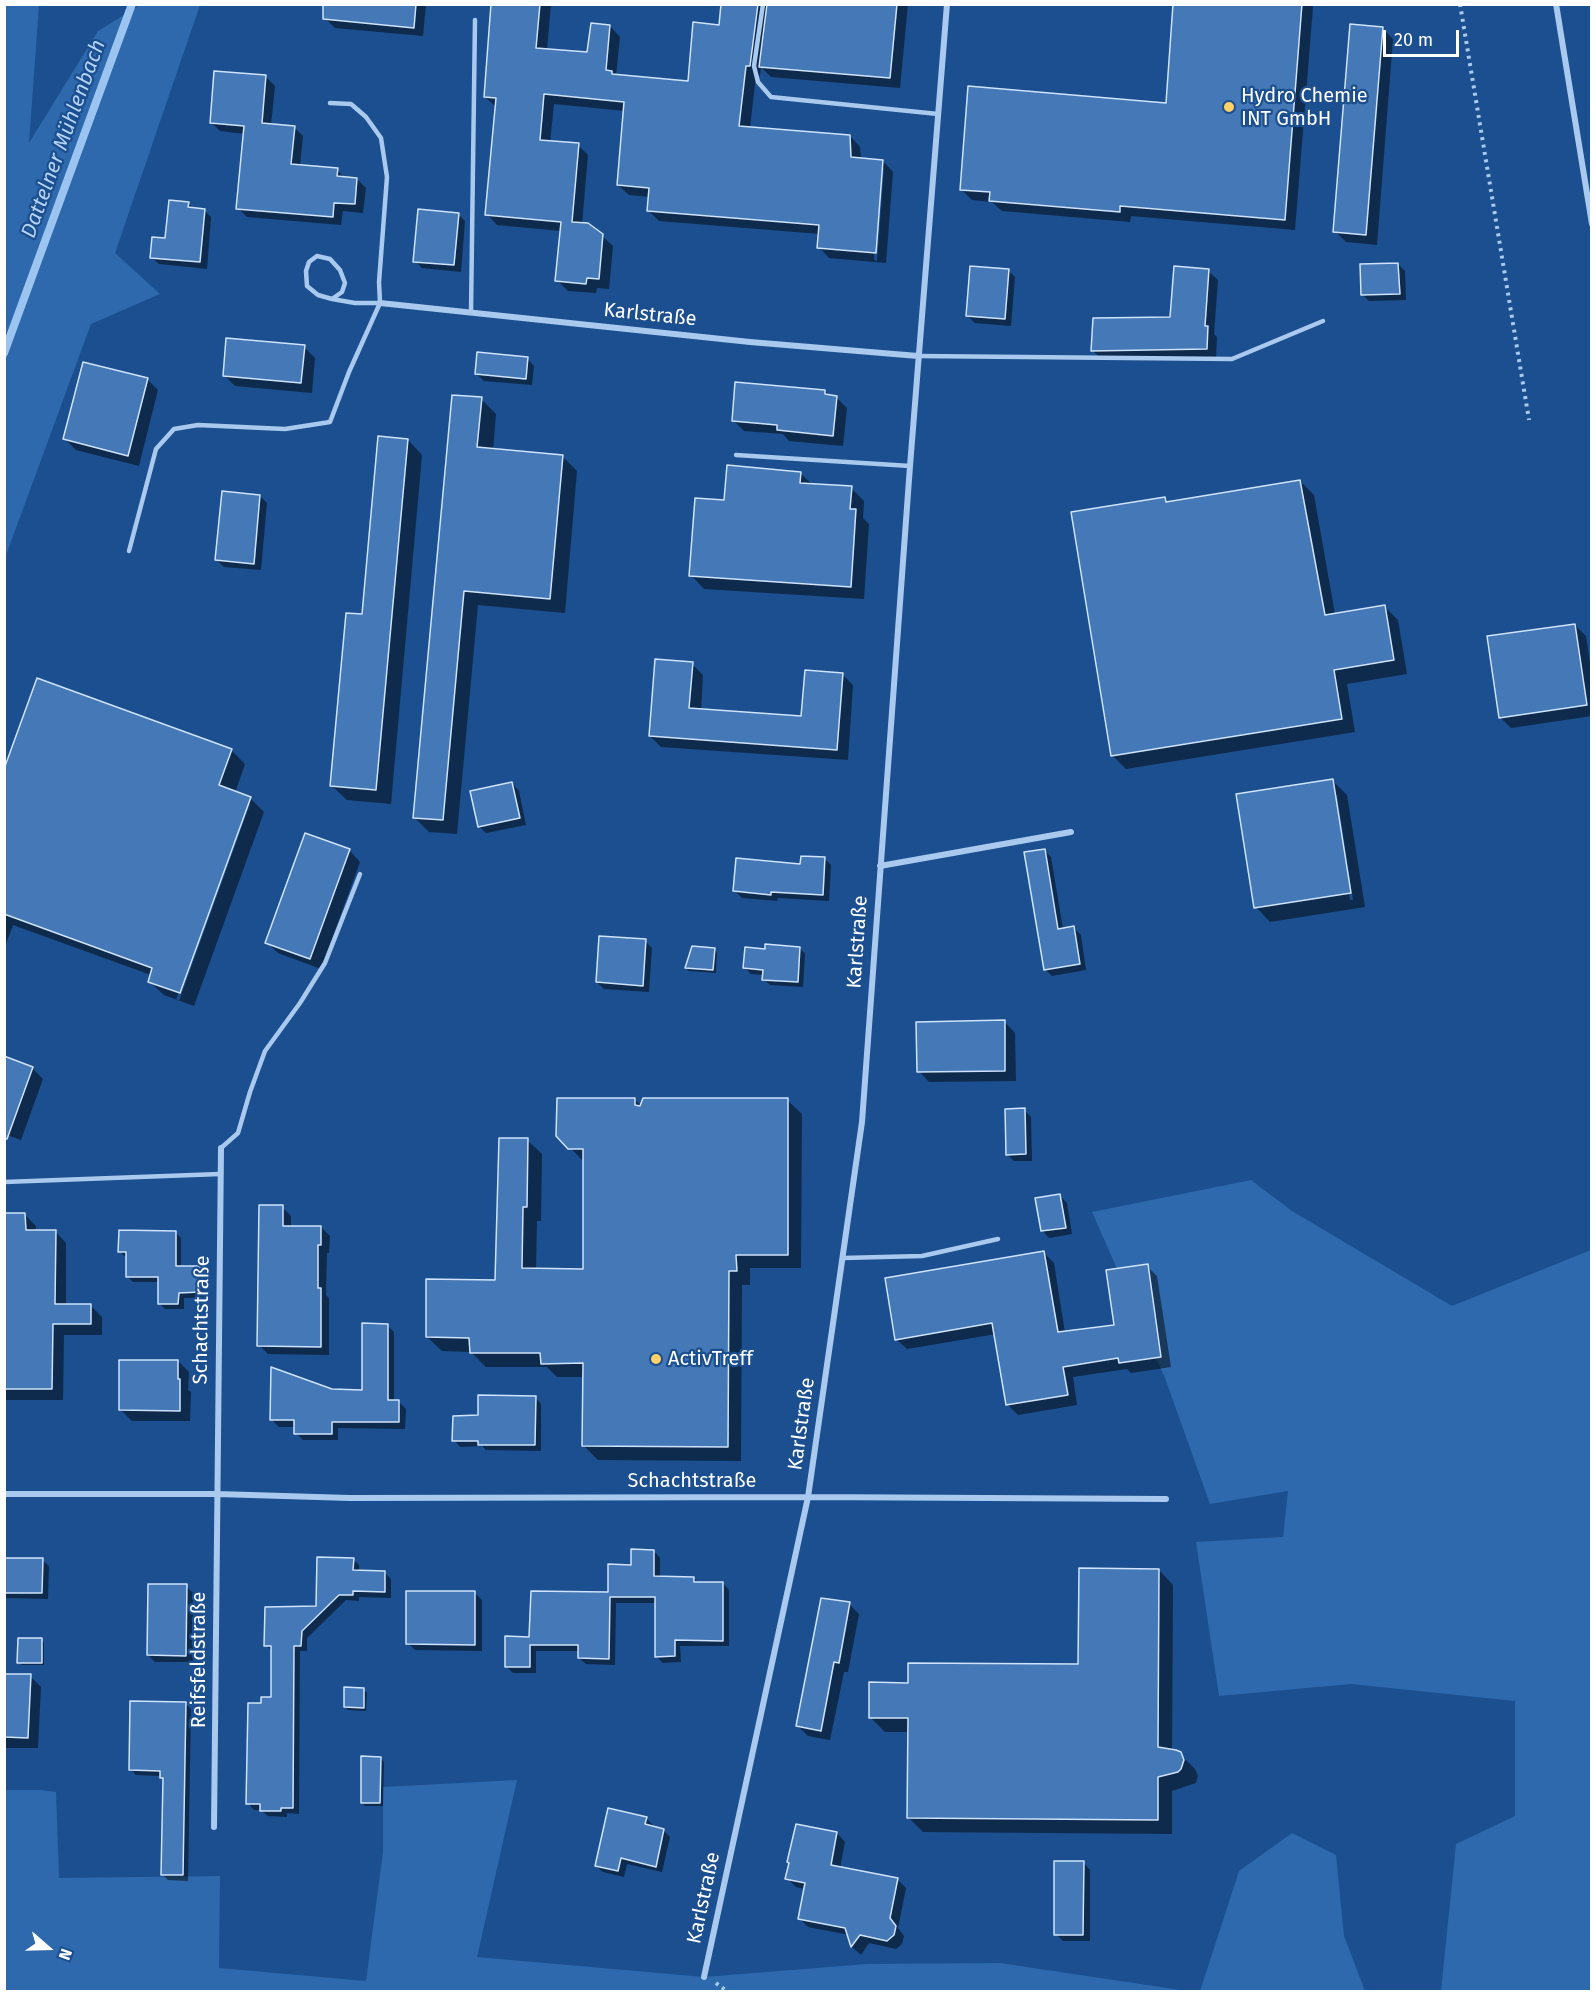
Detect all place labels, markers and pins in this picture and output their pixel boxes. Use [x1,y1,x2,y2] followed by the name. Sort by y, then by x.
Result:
[1241,84,1368,131] place label: Hydro Chemie INT GmbH
[1222,100,1236,114] marker: Hydro Chemie INT GmbH
[668,1347,753,1371] place label: ActivTreff
[649,1352,663,1366] marker: ActivTreff

